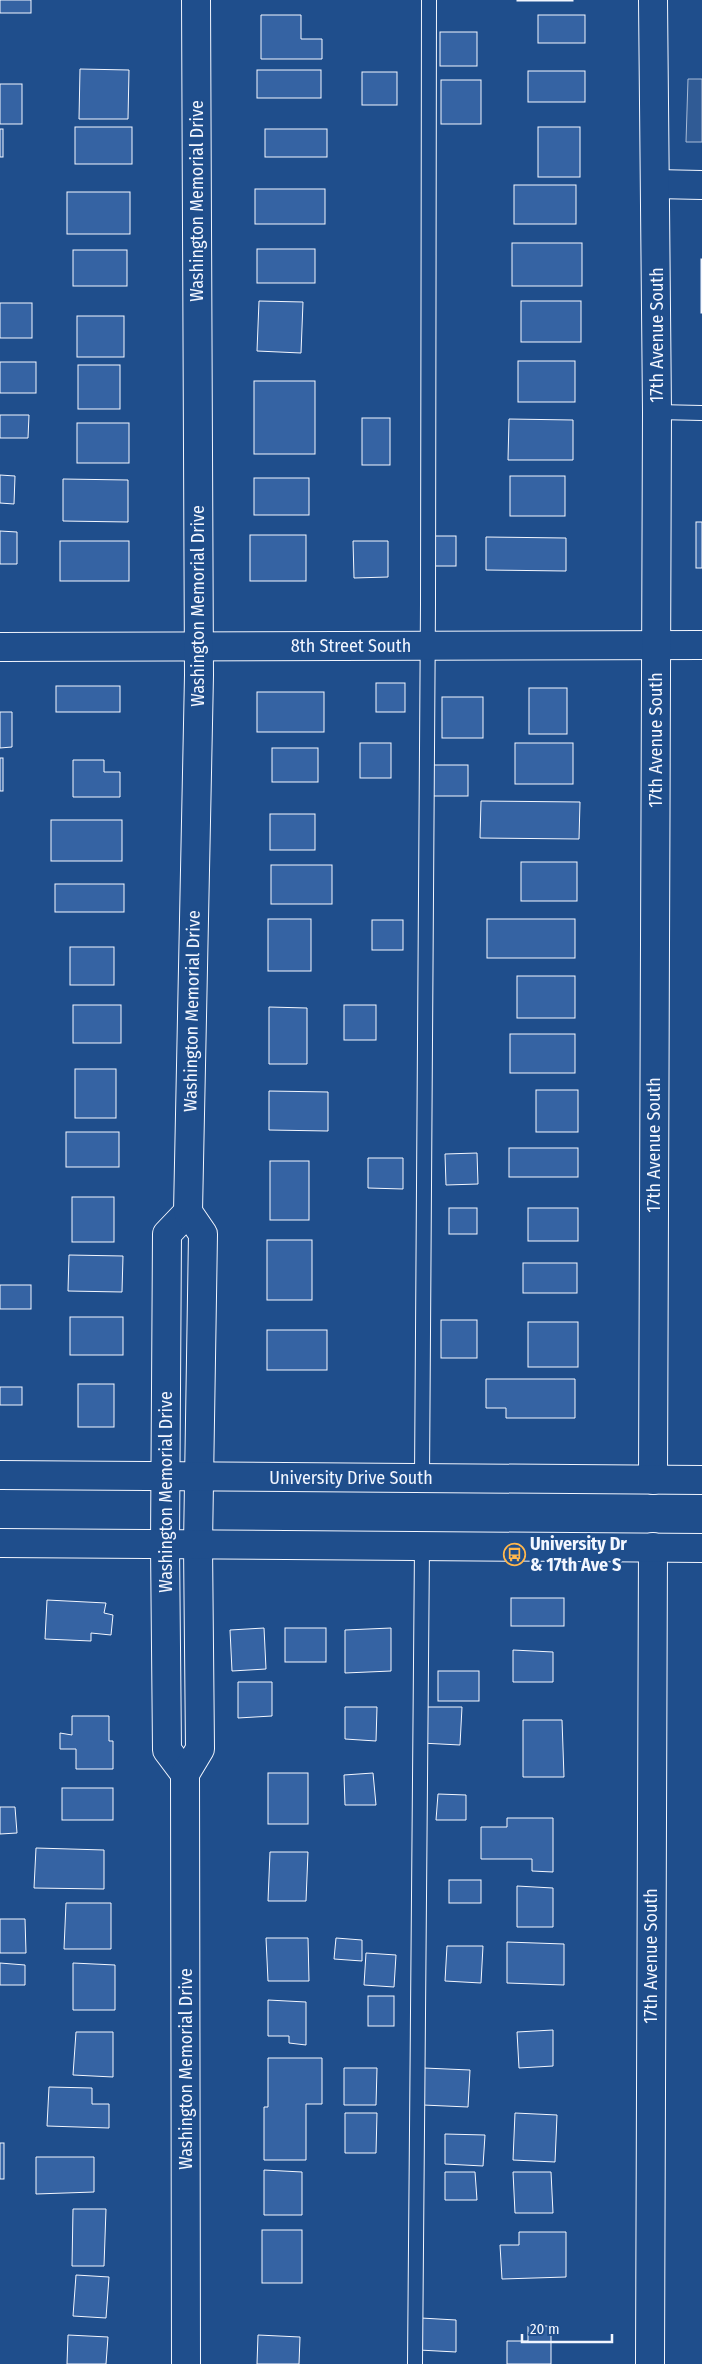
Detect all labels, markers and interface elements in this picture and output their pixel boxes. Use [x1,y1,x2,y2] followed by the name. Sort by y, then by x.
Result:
[186,100,208,302] street label: Washington Memorial Drive
[646,267,668,403] street label: 17th Avenue South
[187,505,209,707] street label: Washington Memorial Drive
[291,635,411,657] street label: 8th Street South
[645,672,667,808] street label: 17th Avenue South
[179,910,205,1112] street label: Washington Memorial Drive
[643,1077,665,1213] street label: 17th Avenue South
[155,1391,177,1593] street label: Washington Memorial Drive
[269,1467,433,1489] street label: University Drive South
[530,1533,627,1576] place label: University Dr & 17th Ave S
[502,1542,526,1566] bus stop icon: University Dr & 17th Ave S
[640,1888,662,2024] street label: 17th Avenue South
[175,1968,197,2170] street label: Washington Memorial Drive
[522,2312,612,2344] scale bar
[530,2320,560,2338] text: 20 m

